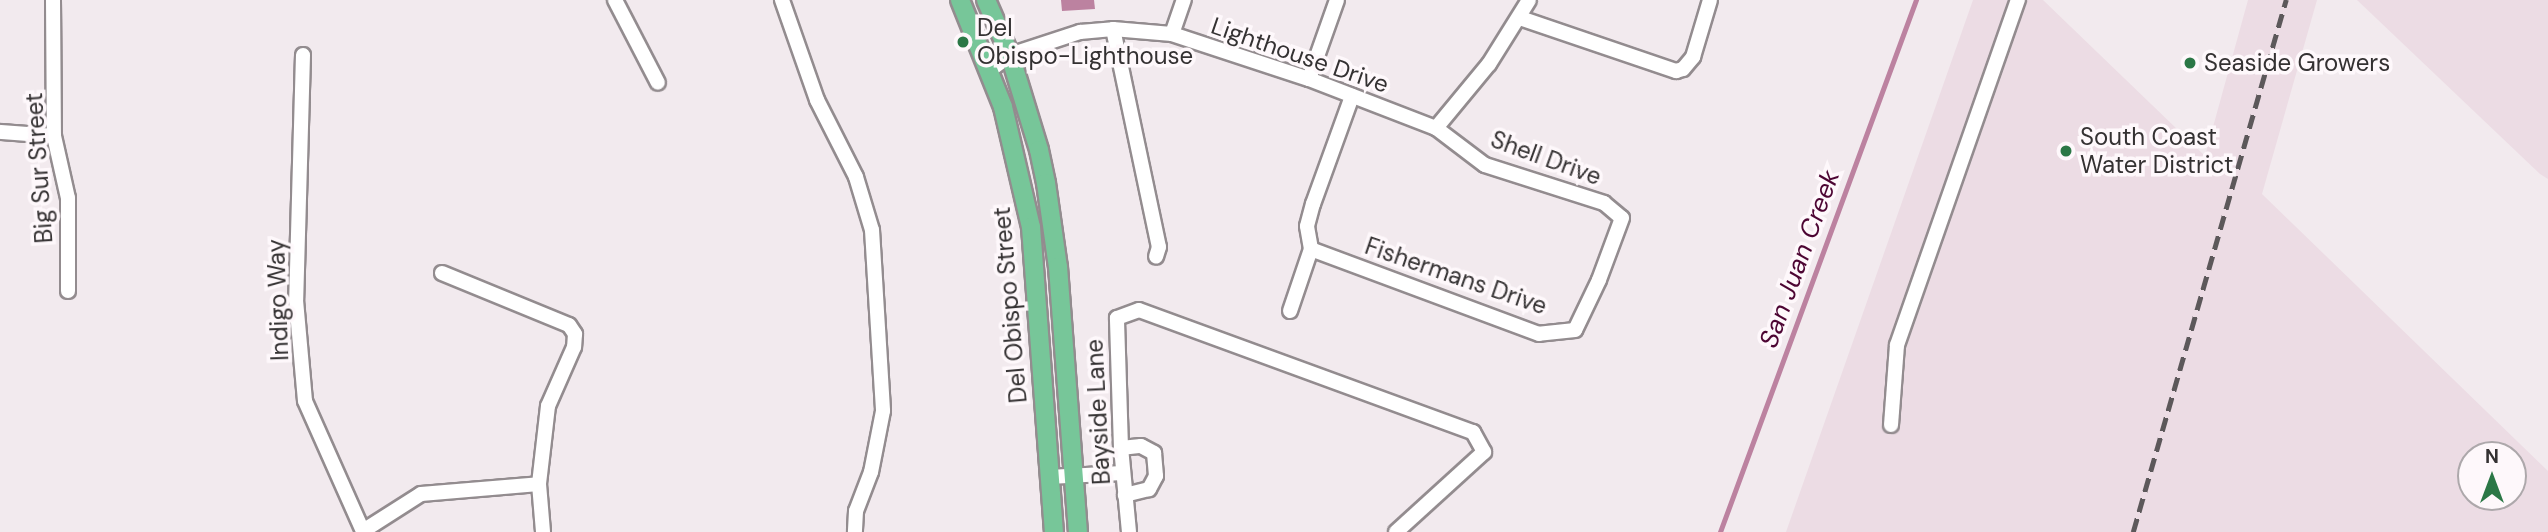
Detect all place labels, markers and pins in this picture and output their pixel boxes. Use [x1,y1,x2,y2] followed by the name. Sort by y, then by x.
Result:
[977,14,1193,70] place label: Del Obispo-Lighthouse
[955,34,971,50] marker: Del Obispo-Lighthouse
[2204,49,2390,77] place label: Seaside Growers
[2182,55,2198,71] marker: Seaside Growers
[2080,123,2233,179] place label: South Coast Water District
[2058,143,2074,159] marker: South Coast Water District

